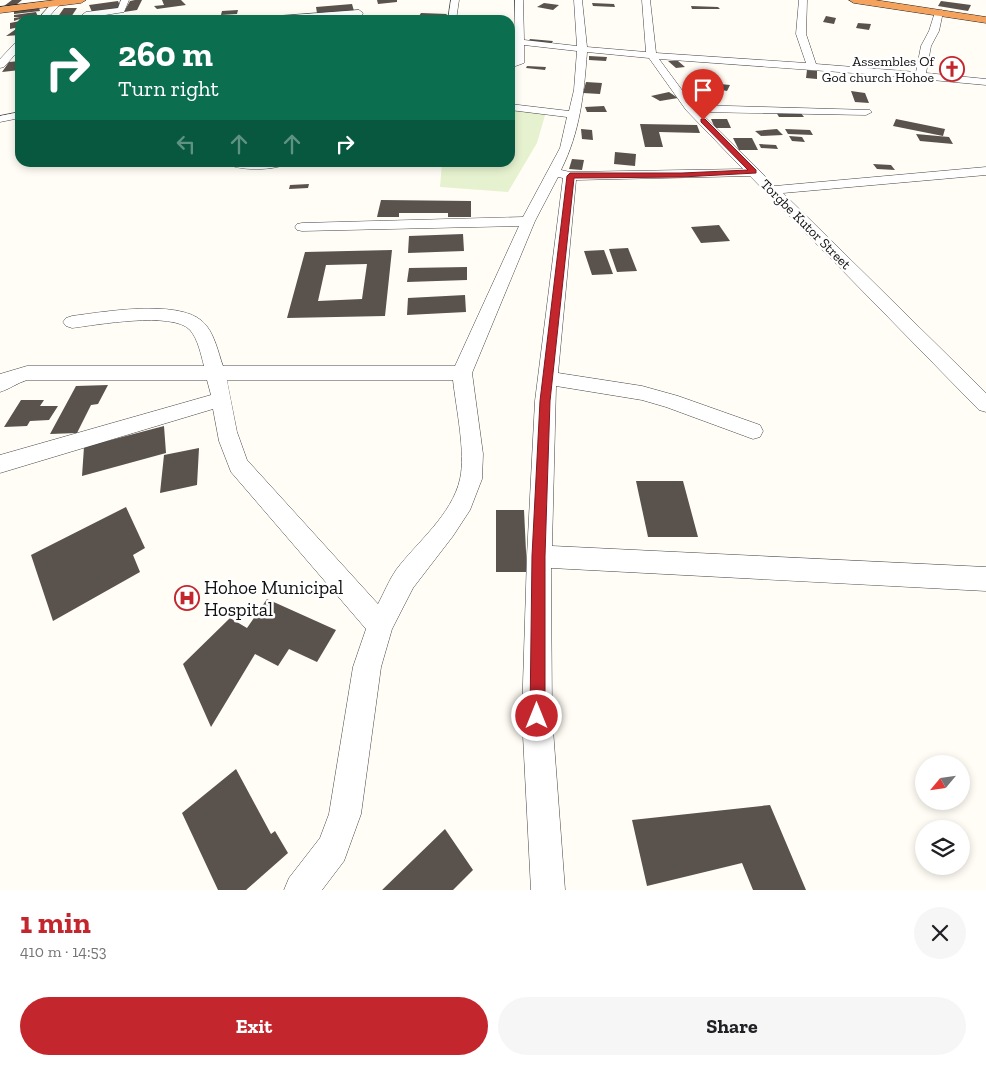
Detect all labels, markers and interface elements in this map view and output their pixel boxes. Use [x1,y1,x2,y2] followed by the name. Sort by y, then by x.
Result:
[118,33,213,75] text: 260 m
[35,35,100,100] icon: right
[822,53,936,86] place label: Assembles Of God church Hohoe
[939,56,965,82] church icon: Assembles Of God church Hohoe
[682,69,724,120] pin
[118,75,219,102] text: Turn right
[689,76,717,104] icon: arrive
[172,130,200,158] icon: left
[225,130,253,158] icon: ahead
[278,130,306,158] icon: ahead
[331,130,359,158] icon: right
[757,176,855,274] street label: Torgbe Kutor Street
[204,576,343,621] place label: Hohoe Municipal Hospital
[174,585,200,611] hospital icon: Hohoe Municipal Hospital
[510,689,562,741] position arrow
[915,755,970,810] north arrow
[915,755,970,875] map controls
[915,820,970,875] button: layers
[20,905,91,941] text: 1 min
[914,907,966,959] button: close
[20,942,107,961] text: 410 m · 14:53
[20,997,488,1055] button: Exit
[498,997,966,1055] button: Share

